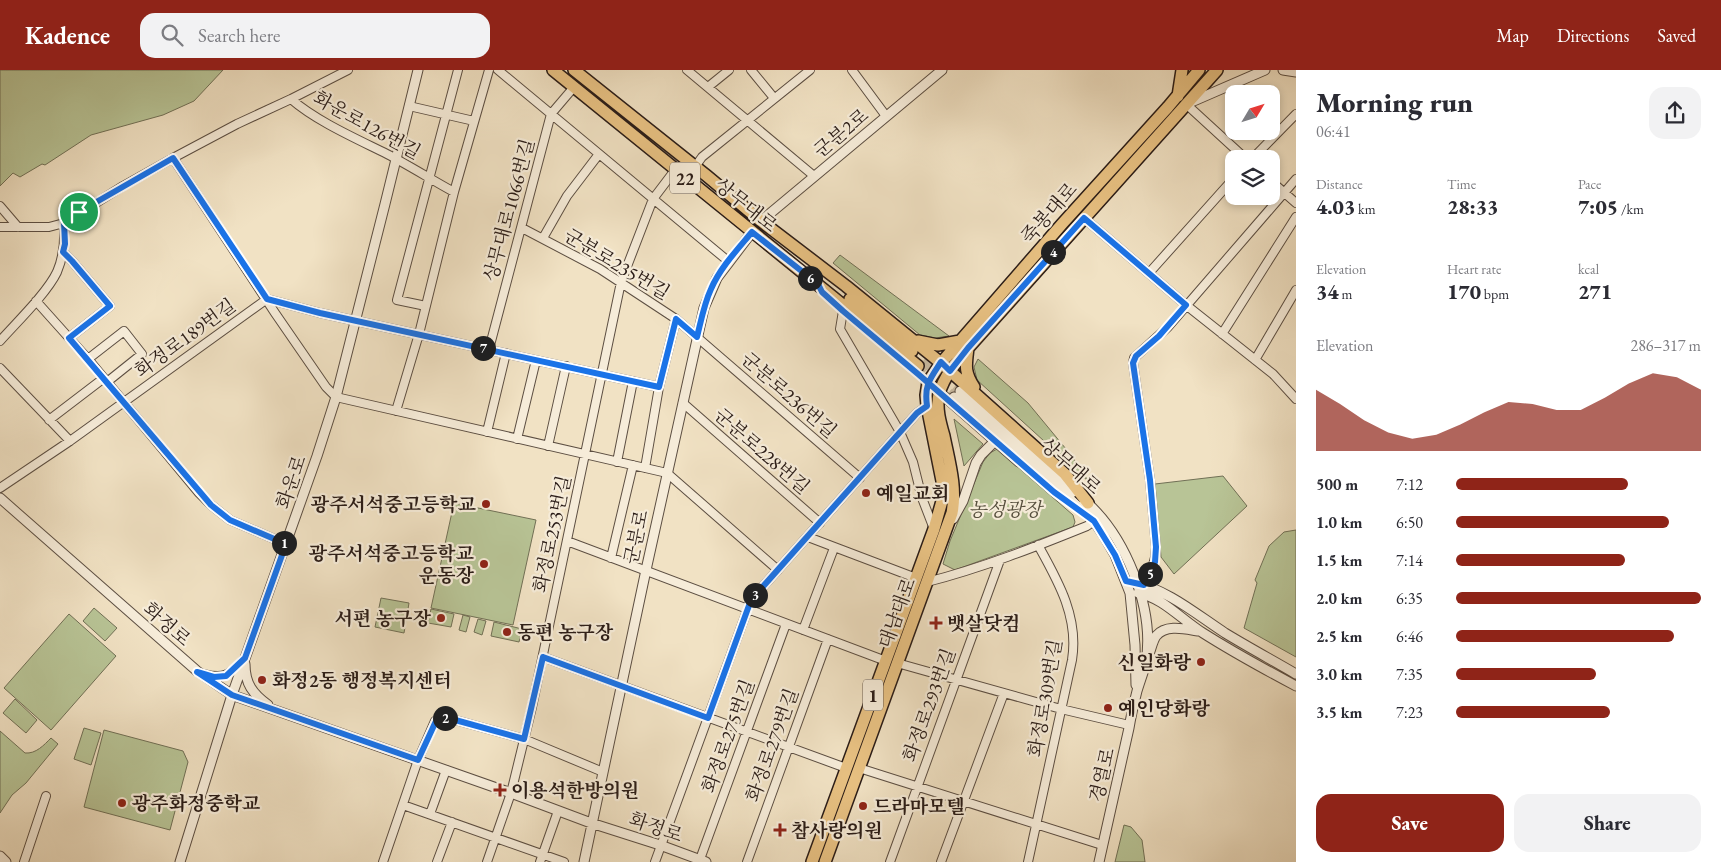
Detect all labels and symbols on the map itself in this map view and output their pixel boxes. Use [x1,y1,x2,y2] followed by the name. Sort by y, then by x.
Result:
[309,85,425,165] street label: 화운로126번길
[1225,85,1280,140] north arrow
[808,103,874,163] street label: 군분2로
[478,136,540,284] street label: 상무대로1066번길
[670,162,700,194] road number: 22
[710,172,782,238] street label: 상무대로
[1015,177,1083,249] street label: 죽봉대로
[58,191,100,233] pin
[560,223,674,305] street label: 군분로235번길
[1040,240,1066,264] pin: 4
[798,266,822,290] pin: 6
[129,293,241,383] street label: 화정로189번길
[470,336,496,360] pin: 7
[736,346,842,444] street label: 군분로236번길
[709,402,815,500] street label: 군분로228번길
[1035,432,1107,500] street label: 상무대로
[270,452,312,512] street label: 화운로
[527,473,577,595] street label: 화정로253번길
[876,481,949,506] place label: 예일교회
[860,487,872,499] marker: 예일교회
[311,492,476,517] place label: 광주서석중고등학교
[968,497,1044,522] park label: 농성광장
[480,498,492,510] marker: 광주서석중고등학교
[618,507,654,567] street label: 군분로
[272,530,296,556] pin: 1
[309,541,475,588] place label: 광주서석중고등학교 운동장
[478,558,490,570] marker: 광주서석중고등학교 운동장
[1138,562,1162,586] pin: 5
[873,574,921,652] street label: 대남대로
[742,582,768,608] pin: 3
[138,597,196,651] street label: 화정로
[335,606,432,631] place label: 서편 농구장
[947,611,1020,636] place label: 뱃살닷컴
[435,612,447,624] marker: 서편 농구장
[929,616,943,630] marker: 뱃살닷컴
[517,620,614,645] place label: 동편 농구장
[501,626,513,638] marker: 동편 농구장
[1022,637,1068,759] street label: 화정로309번길
[897,645,961,765] street label: 화정로293번길
[1118,650,1192,675] place label: 신일화랑
[1195,656,1207,668] marker: 신일화랑
[272,668,452,693] place label: 화정2동 행정복지센터
[256,674,268,686] marker: 화정2동 행정복지센터
[696,676,760,796] street label: 화정로275번길
[863,680,883,710] road number: 1
[740,685,804,805] street label: 화정로279번길
[1118,696,1210,721] place label: 예인당화랑
[1102,702,1114,714] marker: 예인당화랑
[432,706,458,730] pin: 2
[1084,745,1120,805] street label: 경열로
[511,778,639,803] place label: 이용석한방의원
[493,783,507,797] marker: 이용석한방의원
[132,791,260,816] place label: 광주화정중학교
[873,794,965,819] place label: 드라마모텔
[116,797,128,809] marker: 광주화정중학교
[857,800,869,812] marker: 드라마모텔
[626,806,686,848] street label: 화정로
[791,818,883,843] place label: 참사랑의원
[773,823,787,837] marker: 참사랑의원

